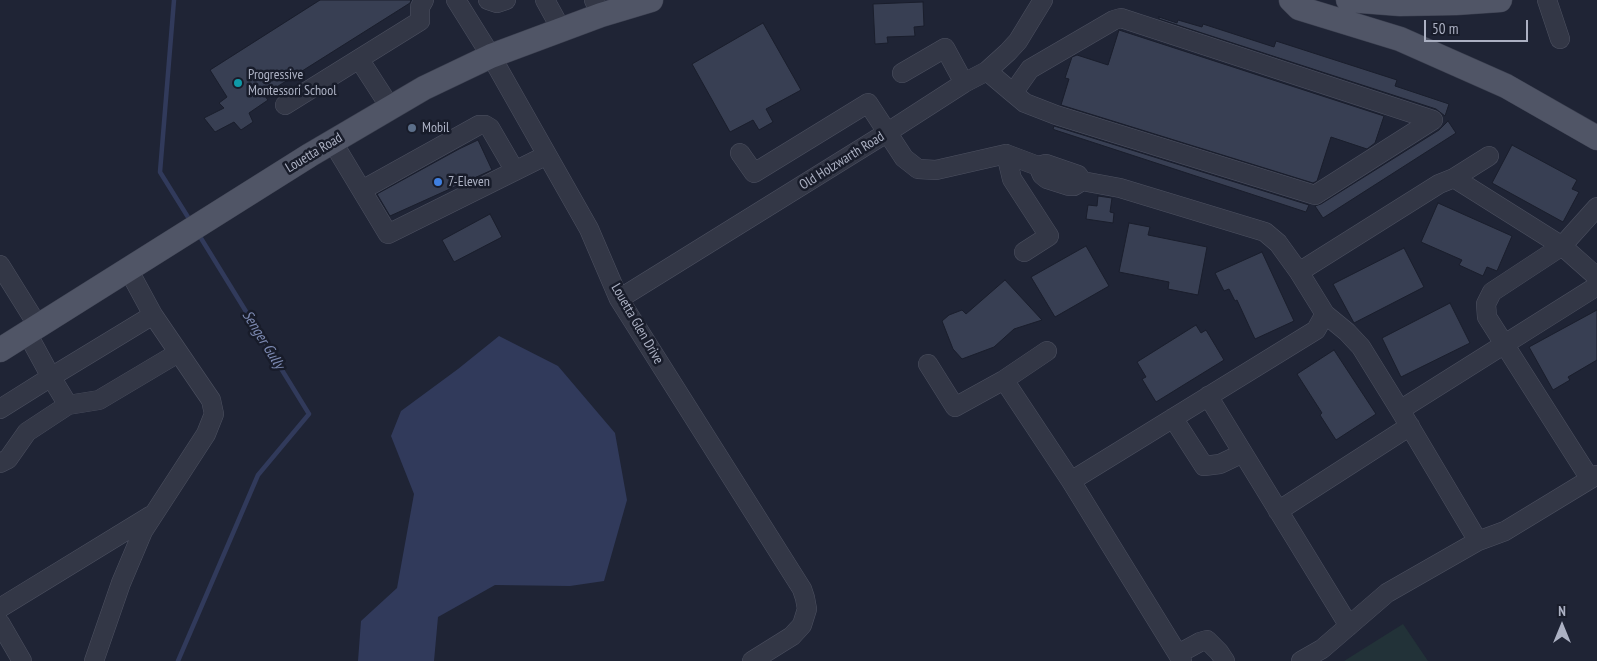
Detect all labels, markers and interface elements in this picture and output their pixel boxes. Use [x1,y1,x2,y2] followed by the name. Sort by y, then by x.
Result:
[1427,10,1531,42] scale bar
[1432,19,1458,38] text: 50 m
[248,67,336,100] place label: Progressive Montessori School
[232,77,244,89] marker: Progressive Montessori School
[422,120,449,136] place label: Mobil
[406,122,418,134] marker: Mobil
[797,128,887,194] street label: Old Holzwarth Road
[283,130,345,176] street label: Louetta Road
[448,174,490,190] place label: 7-Eleven
[432,176,444,188] marker: 7-Eleven
[607,281,667,367] street label: Louetta Glen Drive
[238,307,288,373] water label: Senger Gully
[1537,601,1587,651] north arrow
[1558,602,1566,620] text: N

